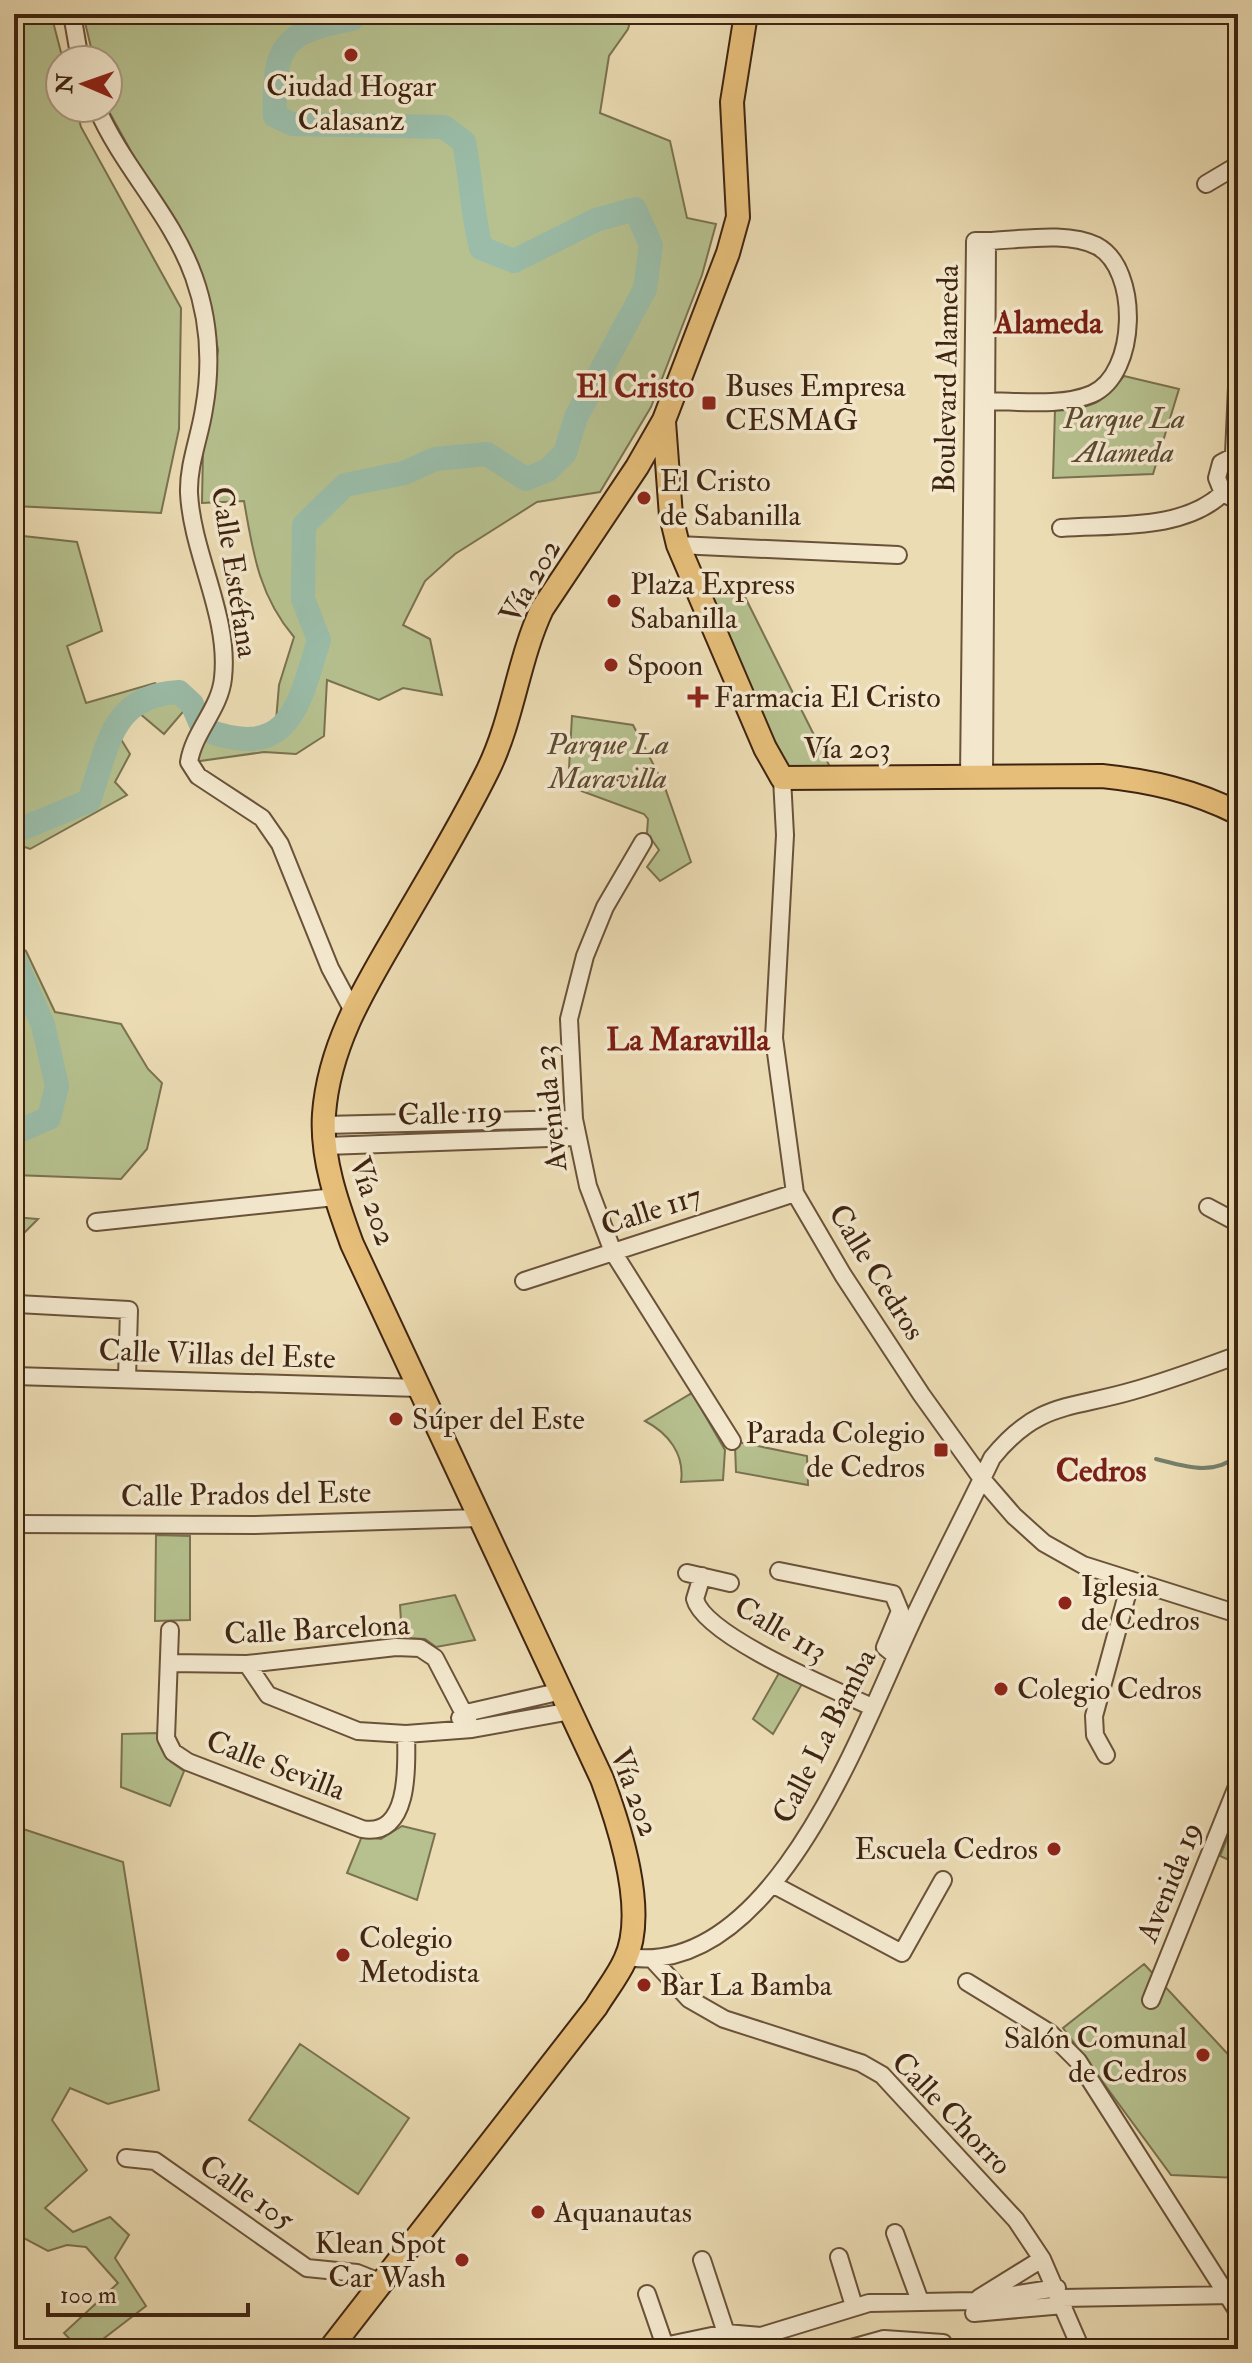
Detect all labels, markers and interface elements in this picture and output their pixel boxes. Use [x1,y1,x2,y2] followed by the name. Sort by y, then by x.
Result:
[44,44,124,124] north arrow
[342,46,360,64] marker: Ciudad Hogar Calasanz
[266,68,436,139] place label: Ciudad Hogar Calasanz
[51,73,79,95] text: N
[926,264,967,494] street label: Boulevard Alameda
[992,303,1103,343] district label: Alameda
[576,367,694,407] district label: El Cristo
[725,368,906,439] place label: Buses Empresa CESMAG
[700,394,718,412] marker: Buses Empresa CESMAG
[1062,400,1185,471] park label: Parque La Alameda
[660,463,802,534] place label: El Cristo de Sabanilla
[203,484,266,661] street label: Calle Estéfana
[635,489,653,507] marker: El Cristo de Sabanilla
[492,532,569,630] street label: Vía 202
[630,566,795,637] place label: Plaza Express Sabanilla
[605,592,623,610] marker: Plaza Express Sabanilla
[627,647,703,684] place label: Spoon
[602,656,620,674] marker: Spoon
[714,679,941,716] place label: Farmacia El Cristo
[689,688,707,706] marker: Farmacia El Cristo
[546,726,669,797] park label: Parque La Maravilla
[803,730,891,767] street label: Vía 203
[606,1020,771,1060] district label: La Maravilla
[525,1043,576,1174] street label: Avenida 23
[397,1093,503,1134] street label: Calle 119
[341,1152,404,1250] street label: Vía 202
[596,1177,706,1244] street label: Calle 117
[820,1197,933,1347] street label: Calle Cedros
[98,1332,336,1377] street label: Calle Villas del Este
[412,1401,585,1438] place label: Súper del Este
[387,1410,405,1428] marker: Súper del Este
[745,1415,925,1486] place label: Parada Colegio de Cedros
[932,1441,950,1459] marker: Parada Colegio de Cedros
[1056,1451,1146,1491] district label: Cedros
[121,1474,371,1515] street label: Calle Prados del Este
[1081,1568,1200,1639] place label: Iglesia de Cedros
[728,1588,834,1671] street label: Calle 113
[1056,1594,1074,1612] marker: Iglesia de Cedros
[223,1606,411,1653] street label: Calle Barcelona
[765,1642,885,1830] street label: Calle La Bamba
[1017,1671,1202,1708] place label: Colegio Cedros
[992,1680,1010,1698] marker: Colegio Cedros
[201,1722,351,1809] street label: Calle Sevilla
[602,1743,668,1841] street label: Vía 202
[1128,1817,1210,1949] street label: Avenida 19
[855,1831,1038,1868] place label: Escuela Cedros
[1045,1840,1063,1858] marker: Escuela Cedros
[359,1920,480,1991] place label: Colegio Metodista
[334,1946,352,1964] marker: Colegio Metodista
[660,1967,833,2004] place label: Bar La Bamba
[635,1976,653,1994] marker: Bar La Bamba
[1004,2020,1187,2091] place label: Salón Comunal de Cedros
[884,2044,1020,2183] street label: Calle Chorro
[1194,2046,1212,2064] marker: Salón Comunal de Cedros
[192,2146,302,2239] street label: Calle 105
[553,2194,692,2231] place label: Aquanautas
[529,2203,547,2221] marker: Aquanautas
[315,2225,446,2296] place label: Klean Spot Car Wash
[453,2251,471,2269] marker: Klean Spot Car Wash
[48,2267,248,2317] scale bar
[60,2280,117,2311] text: 100 m

